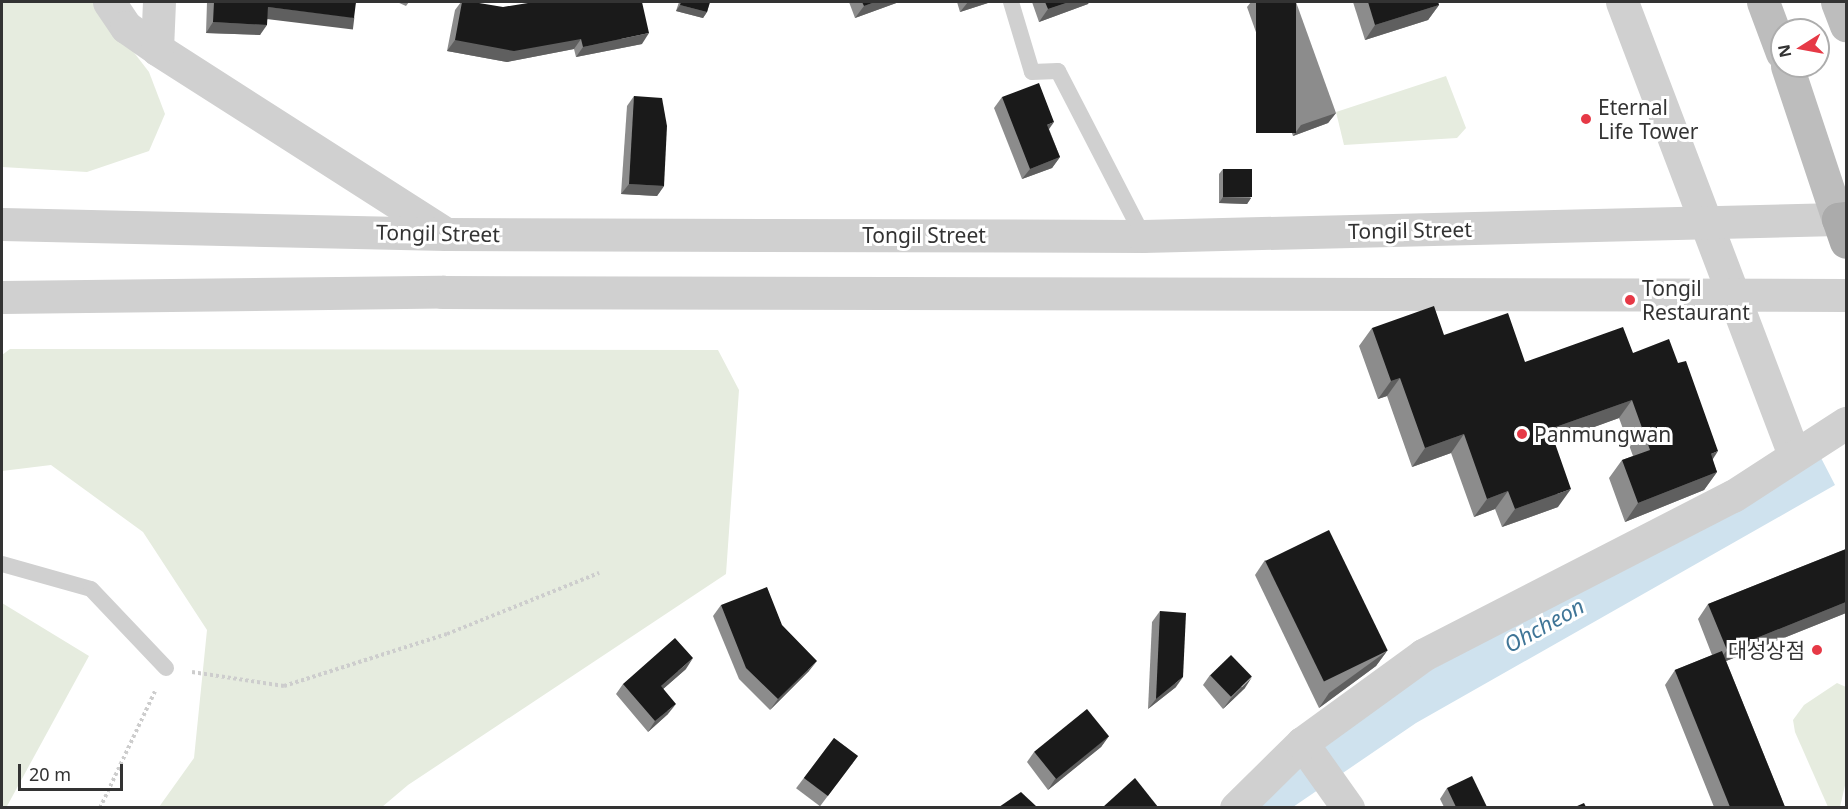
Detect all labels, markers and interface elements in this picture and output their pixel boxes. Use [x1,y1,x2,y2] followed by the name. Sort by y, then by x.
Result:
[1770,18,1830,78] north arrow
[1772,43,1796,60] text: N
[1598,94,1698,144] place label: Eternal Life Tower
[1579,112,1593,126] marker: Eternal Life Tower
[1348,216,1472,244] street label: Tongil Street
[376,219,500,247] street label: Tongil Street
[862,222,986,248] street label: Tongil Street
[1642,275,1750,325] place label: Tongil Restaurant
[1623,293,1637,307] marker: Tongil Restaurant
[1534,421,1671,447] place label: Panmungwan
[1515,427,1529,441] marker: Panmungwan
[1499,592,1589,658] water label: Ohcheon
[1728,637,1805,663] place label: 대성상점
[1810,643,1824,657] marker: 대성상점
[21,752,126,790] scale bar
[29,762,71,786] text: 20 m

